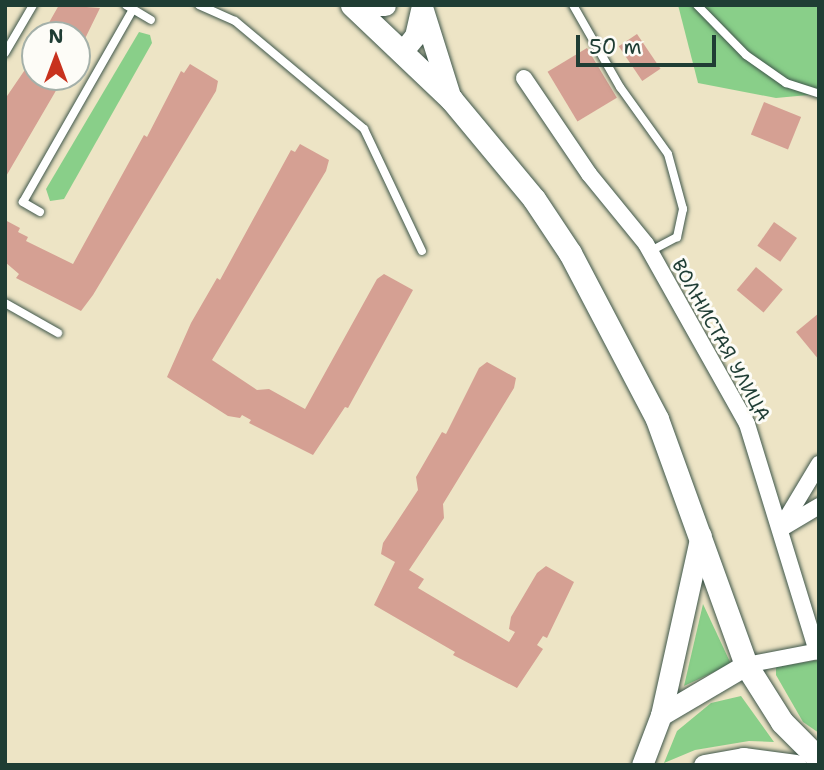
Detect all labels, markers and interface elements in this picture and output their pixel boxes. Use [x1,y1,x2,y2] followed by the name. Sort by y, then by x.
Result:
[21,21,91,91] north arrow
[579,21,719,65] scale bar
[48,24,64,49] text: N
[589,33,642,61] text: 50 m
[667,255,775,425] street label: ВОЛНИСТАЯ УЛИЦА

